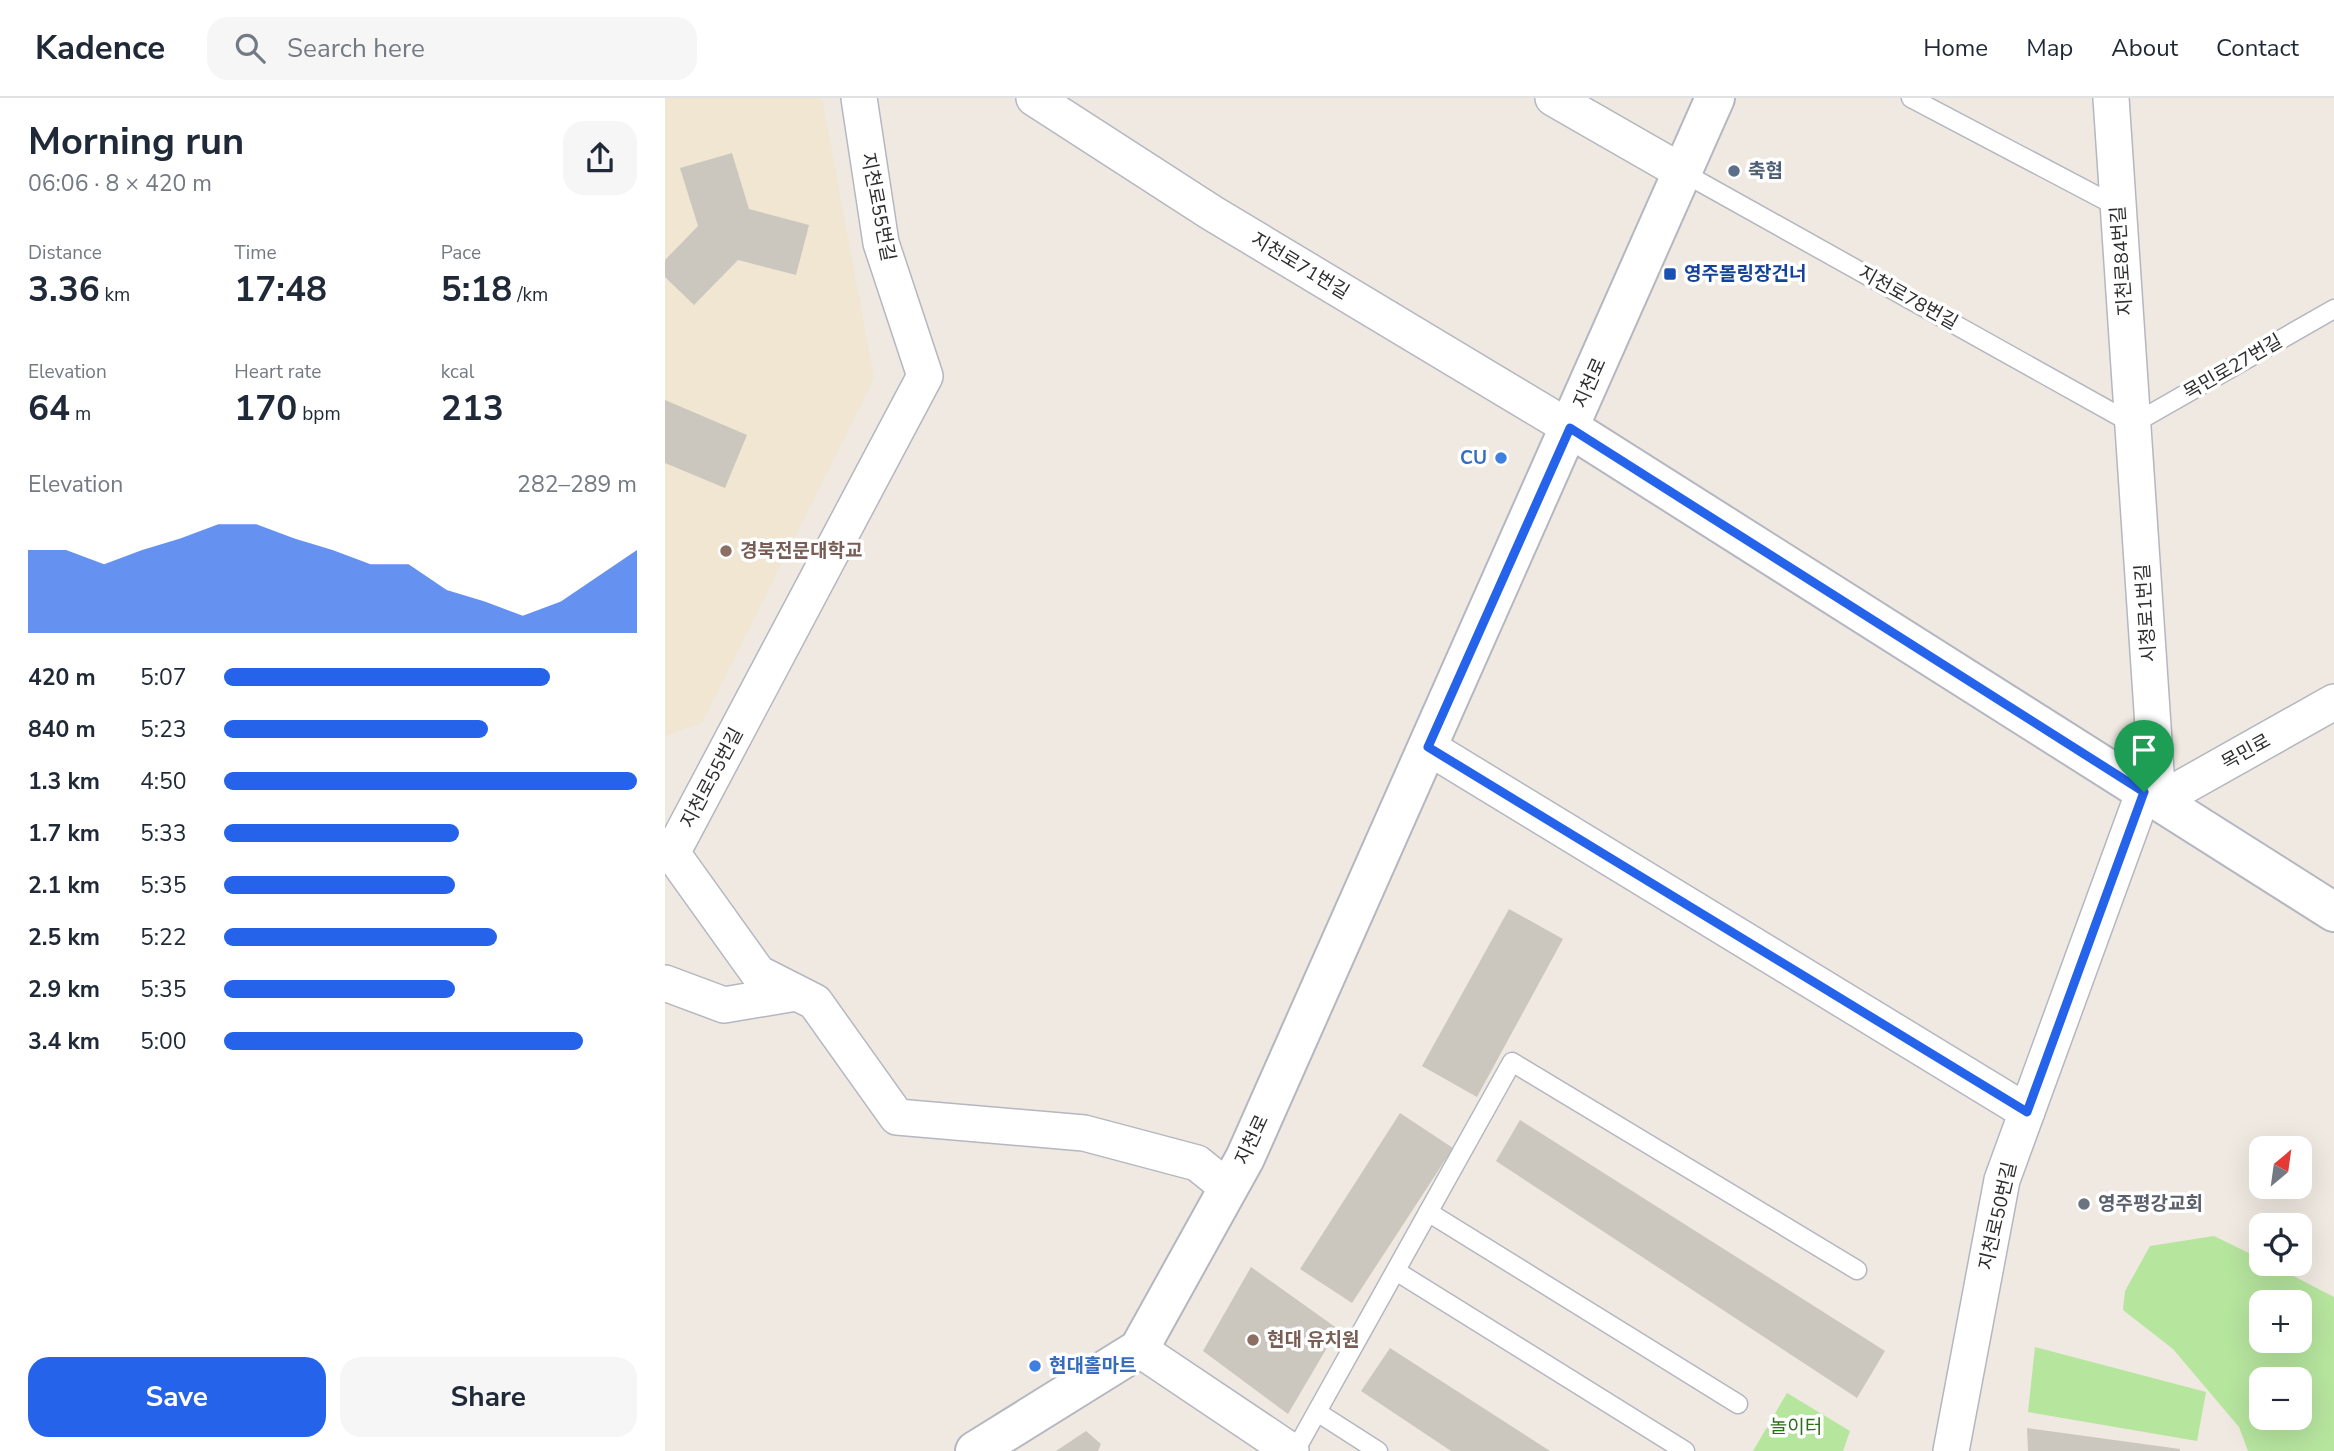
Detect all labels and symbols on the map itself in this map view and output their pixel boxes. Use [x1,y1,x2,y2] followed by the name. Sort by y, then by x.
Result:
[855,150,901,264] street label: 지천로55번길
[1748,158,1783,184] place label: 축협
[1726,163,1742,179] marker: 축협
[2105,205,2139,317] street label: 지천로84번길
[1246,226,1354,306] street label: 지천로71번길
[1854,260,1962,336] street label: 지천로78번길
[1684,261,1806,287] place label: 영주볼링장건너
[1662,266,1678,282] marker: 영주볼링장건너
[2179,328,2287,406] street label: 목민로27번길
[1567,354,1613,412] street label: 지천로
[1460,445,1487,471] place label: CU
[1493,450,1509,466] marker: CU
[740,538,862,564] place label: 경북전문대학교
[718,543,734,559] marker: 경북전문대학교
[2130,563,2162,663] street label: 시청로1번길
[2114,720,2174,792] pin
[675,723,749,833] street label: 지천로55번길
[2217,728,2275,776] street label: 목민로
[1229,1111,1275,1169] street label: 지천로
[2249,1136,2312,1199] north arrow
[1973,1159,2023,1273] street label: 지천로50번길
[2098,1191,2203,1217] place label: 영주평강교회
[2076,1196,2092,1212] marker: 영주평강교회
[1267,1327,1360,1353] place label: 현대 유치원
[1245,1332,1261,1348] marker: 현대 유치원
[1049,1353,1136,1379] place label: 현대홀마트
[1027,1358,1043,1374] marker: 현대홀마트
[1770,1414,1822,1440] park label: 놀이터

